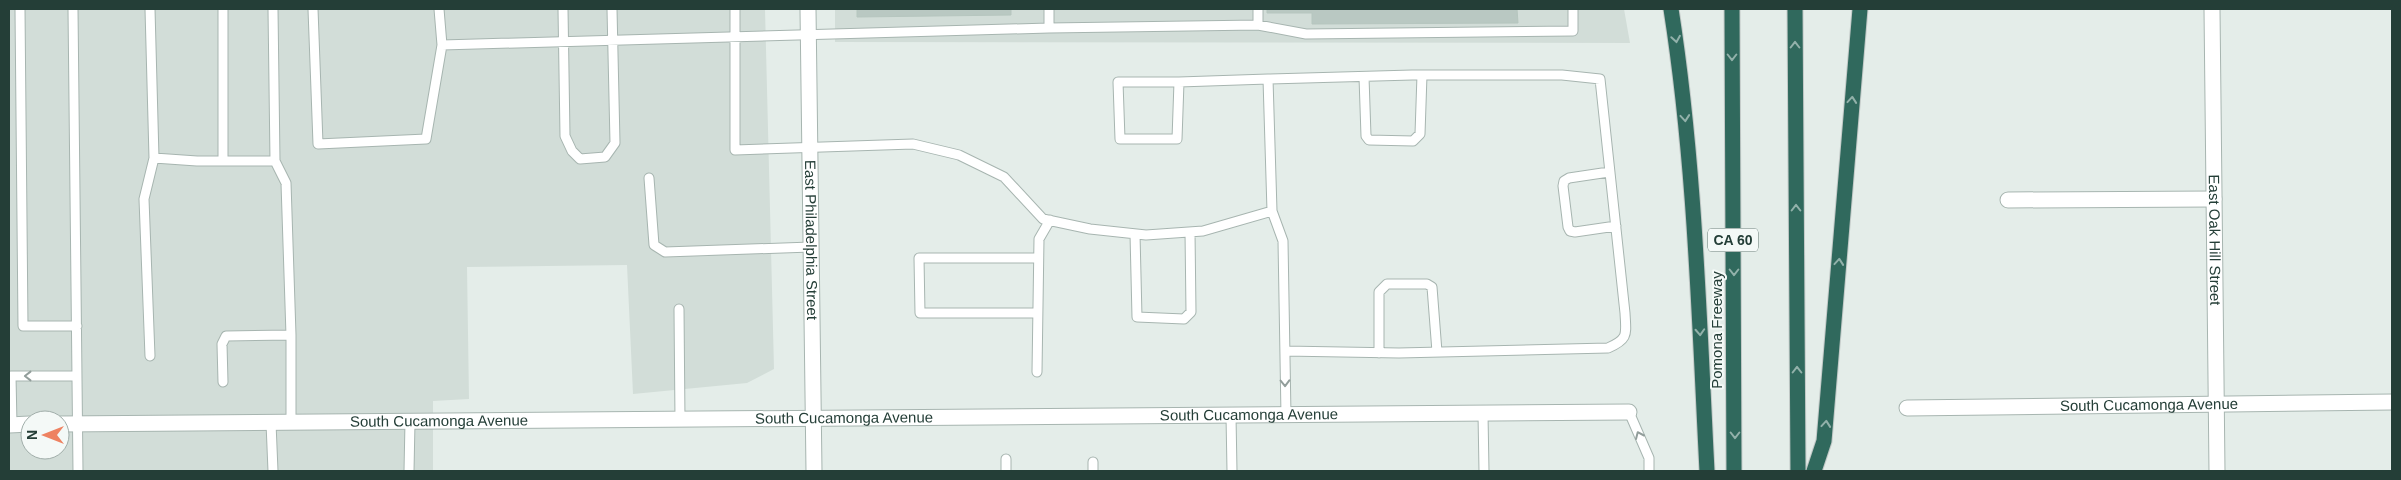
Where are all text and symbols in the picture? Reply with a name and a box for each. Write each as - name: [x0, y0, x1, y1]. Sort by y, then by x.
- one-way arrow: [1670, 35, 1680, 43]
- one-way arrow: [1790, 41, 1800, 48]
- one-way arrow: [1727, 54, 1737, 62]
- one-way arrow: [1847, 96, 1858, 104]
- one-way arrow: [1679, 114, 1690, 122]
- street label: East Philadelphia Street: [802, 160, 821, 321]
- street label: East Oak Hill Street: [2206, 174, 2224, 306]
- one-way arrow: [1791, 203, 1801, 211]
- road number: CA 60: [1708, 228, 1758, 252]
- one-way arrow: [1833, 258, 1844, 266]
- one-way arrow: [1729, 269, 1739, 277]
- street label: Pomona Freeway: [1708, 271, 1725, 389]
- one-way arrow: [1694, 328, 1705, 336]
- one-way arrow: [1792, 366, 1802, 374]
- one-way arrow: [24, 371, 32, 381]
- one-way arrow: [1280, 379, 1291, 387]
- street label: South Cucamonga Avenue: [2060, 395, 2238, 414]
- street label: South Cucamonga Avenue: [1160, 405, 1338, 424]
- street label: South Cucamonga Avenue: [755, 408, 933, 427]
- north arrow: [20, 410, 70, 460]
- street label: South Cucamonga Avenue: [350, 411, 528, 430]
- one-way arrow: [1820, 420, 1831, 428]
- text: N: [24, 430, 40, 440]
- one-way arrow: [1634, 431, 1645, 440]
- one-way arrow: [1730, 432, 1740, 439]

